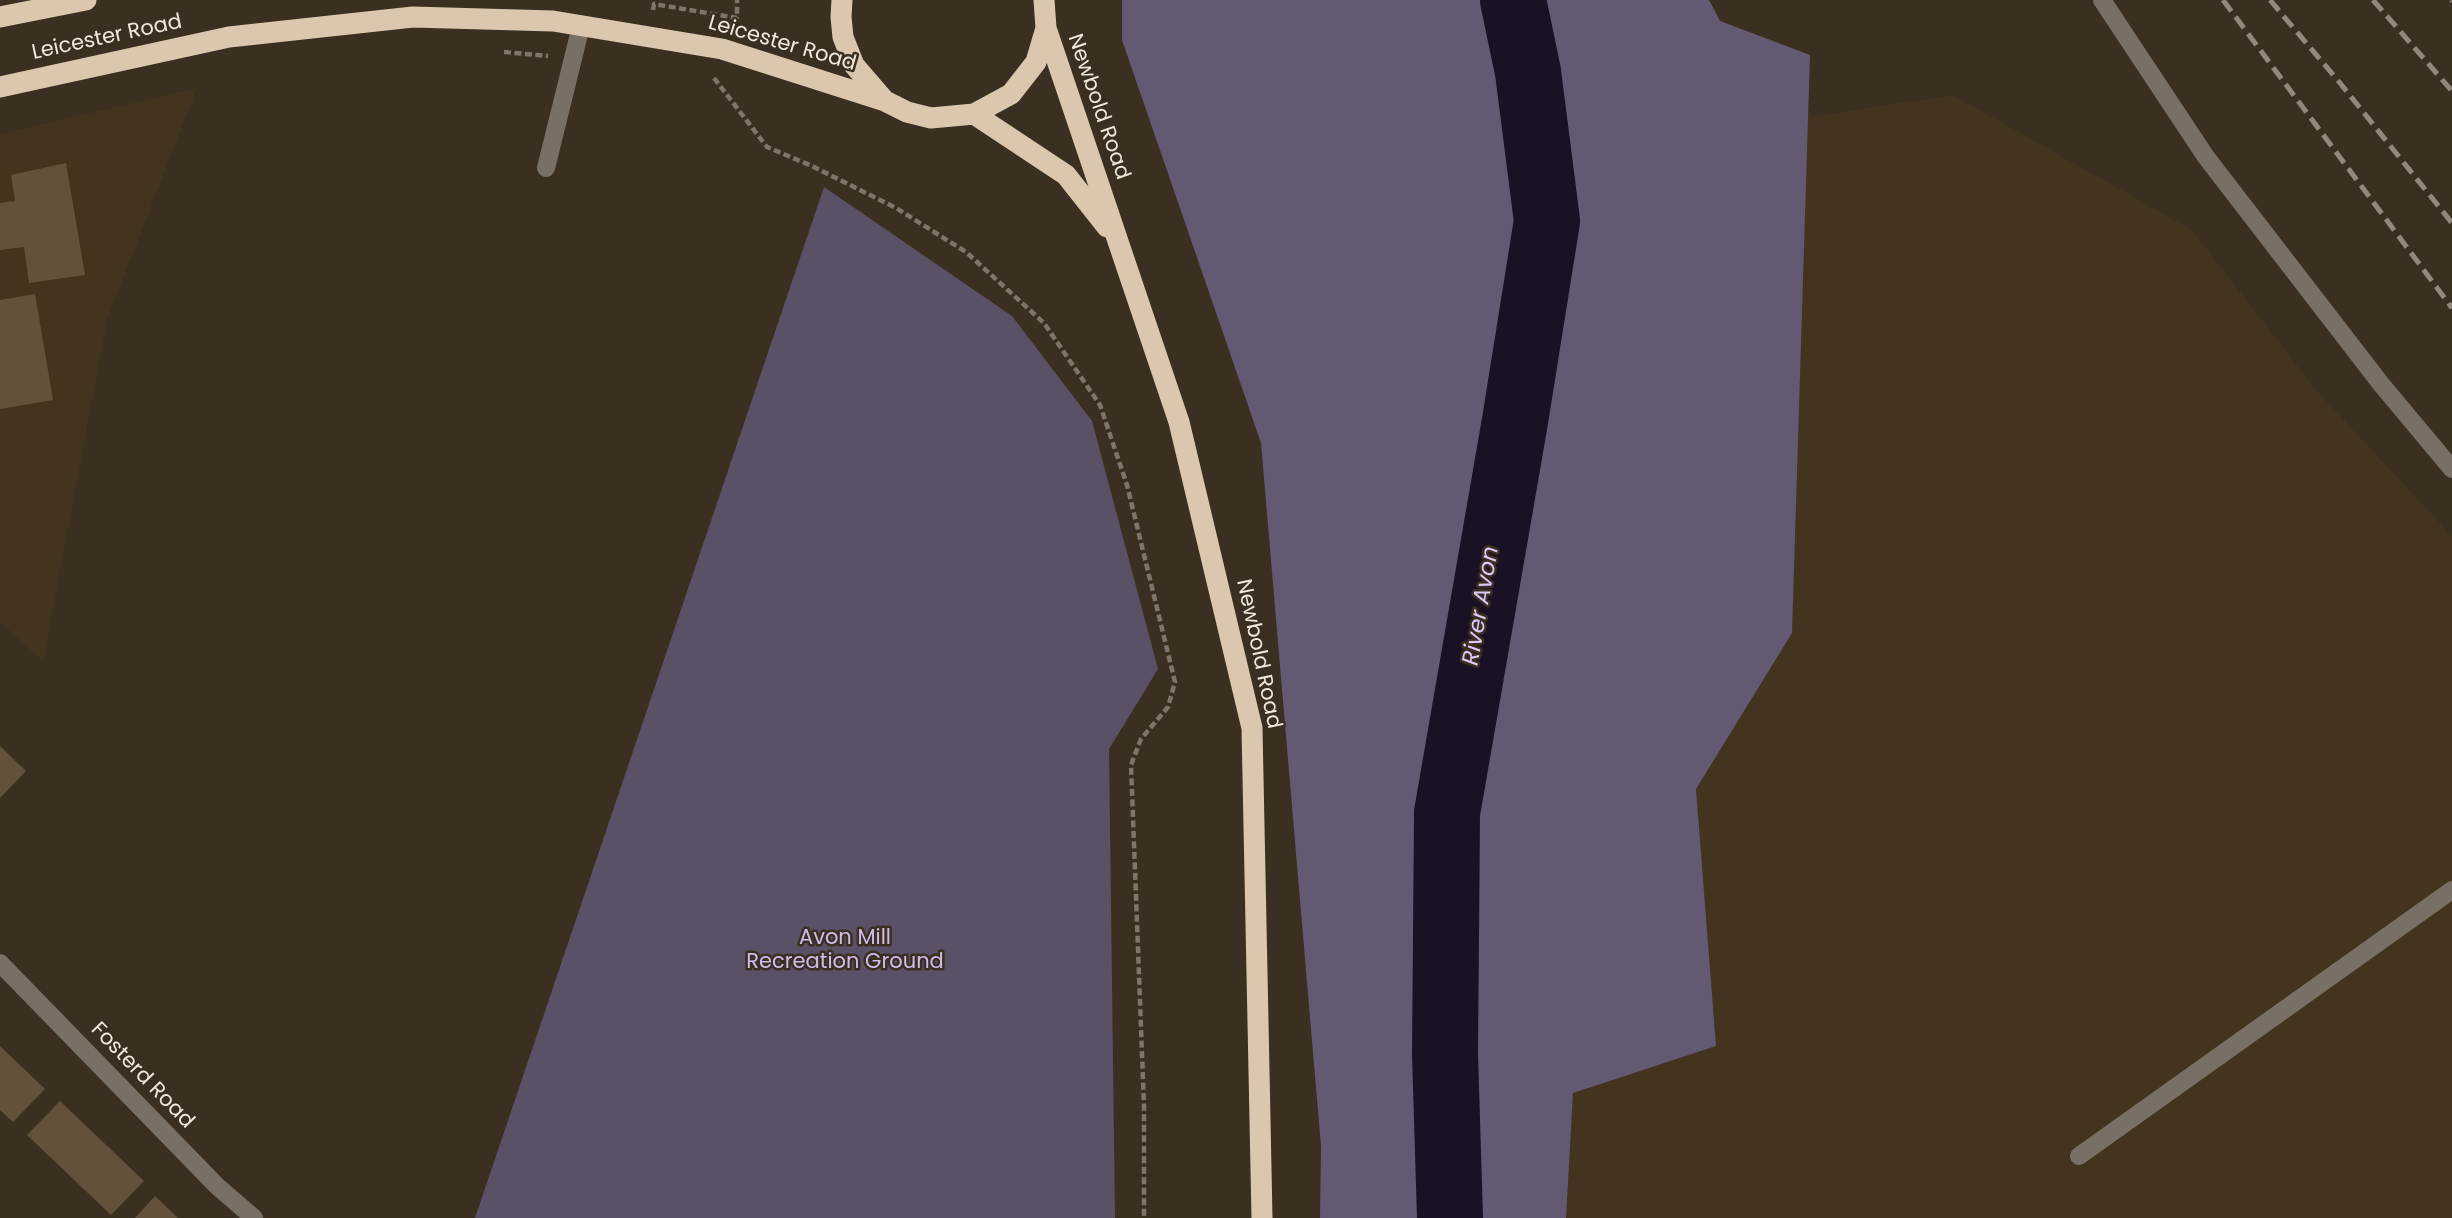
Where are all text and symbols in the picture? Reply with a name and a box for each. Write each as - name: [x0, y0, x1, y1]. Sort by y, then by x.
- street label: Leicester Road: [30, 10, 184, 66]
- street label: Leicester Road: [705, 11, 859, 77]
- street label: Newbold Road: [1061, 31, 1135, 183]
- water label: River Avon: [1458, 544, 1506, 668]
- street label: Newbold Road: [1230, 577, 1286, 731]
- park label: Avon Mill Recreation Ground: [746, 926, 944, 976]
- street label: Fosterd Road: [85, 1018, 199, 1134]

